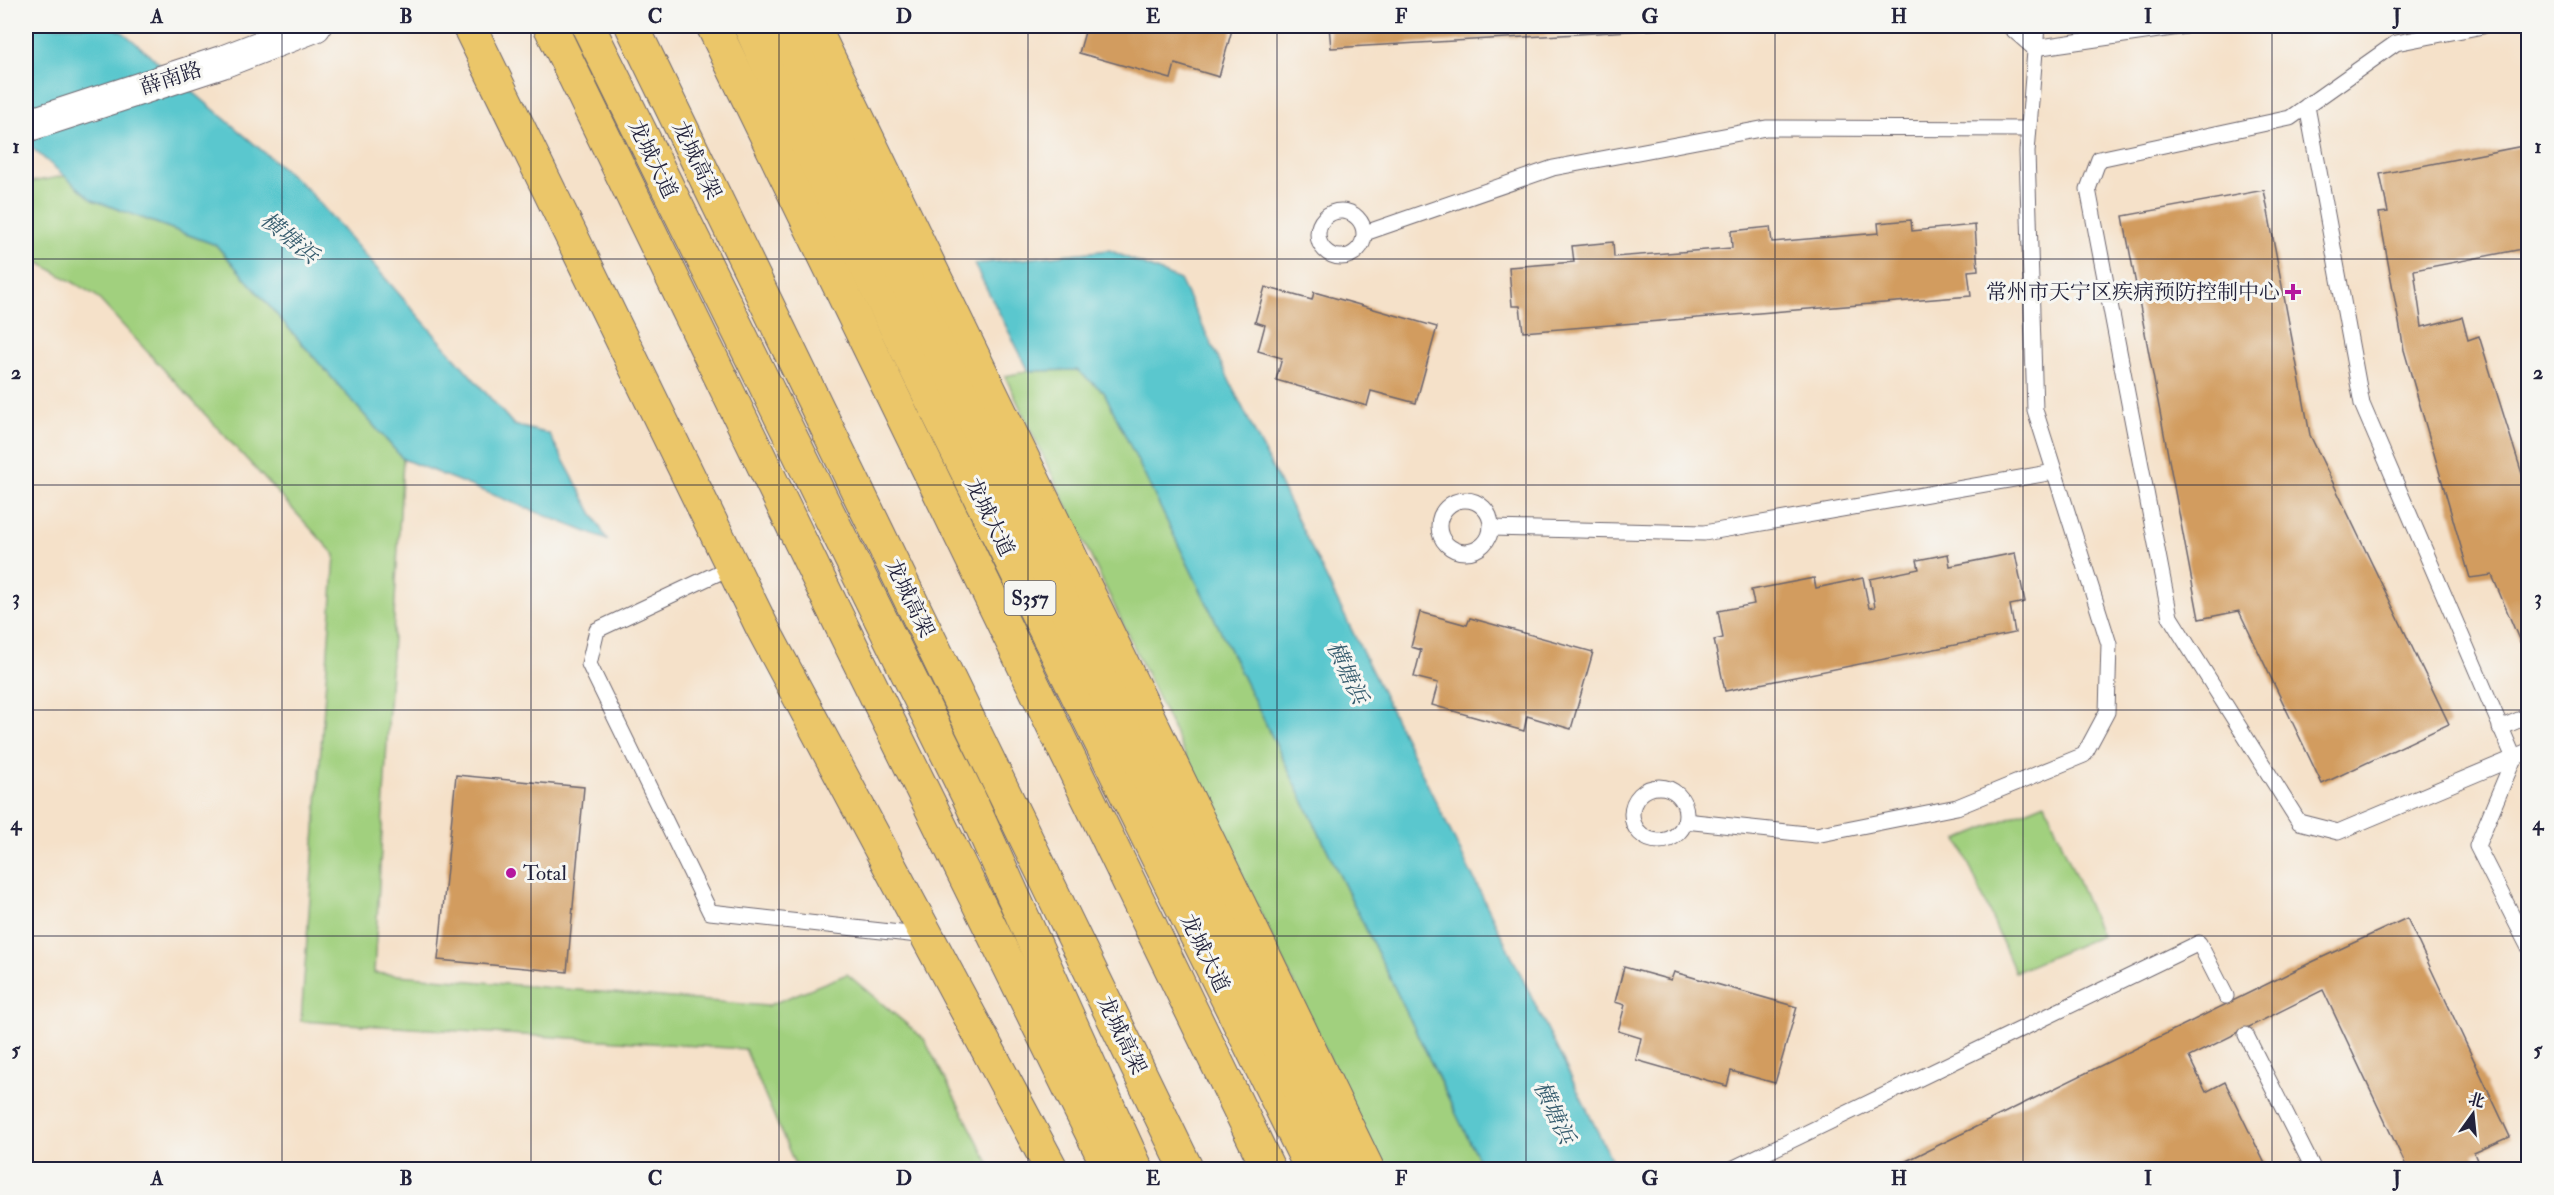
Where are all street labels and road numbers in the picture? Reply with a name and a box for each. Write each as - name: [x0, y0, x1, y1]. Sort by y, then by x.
- street label: 薛南路: [137, 56, 205, 101]
- street label: 龙城大道: [622, 116, 683, 203]
- street label: 龙城高架: [666, 117, 727, 204]
- street label: 龙城大道: [959, 474, 1020, 561]
- street label: 龙城高架: [879, 555, 940, 642]
- road number: S357: [1004, 581, 1056, 615]
- street label: 龙城大道: [1174, 910, 1235, 997]
- street label: 龙城高架: [1091, 992, 1152, 1079]

